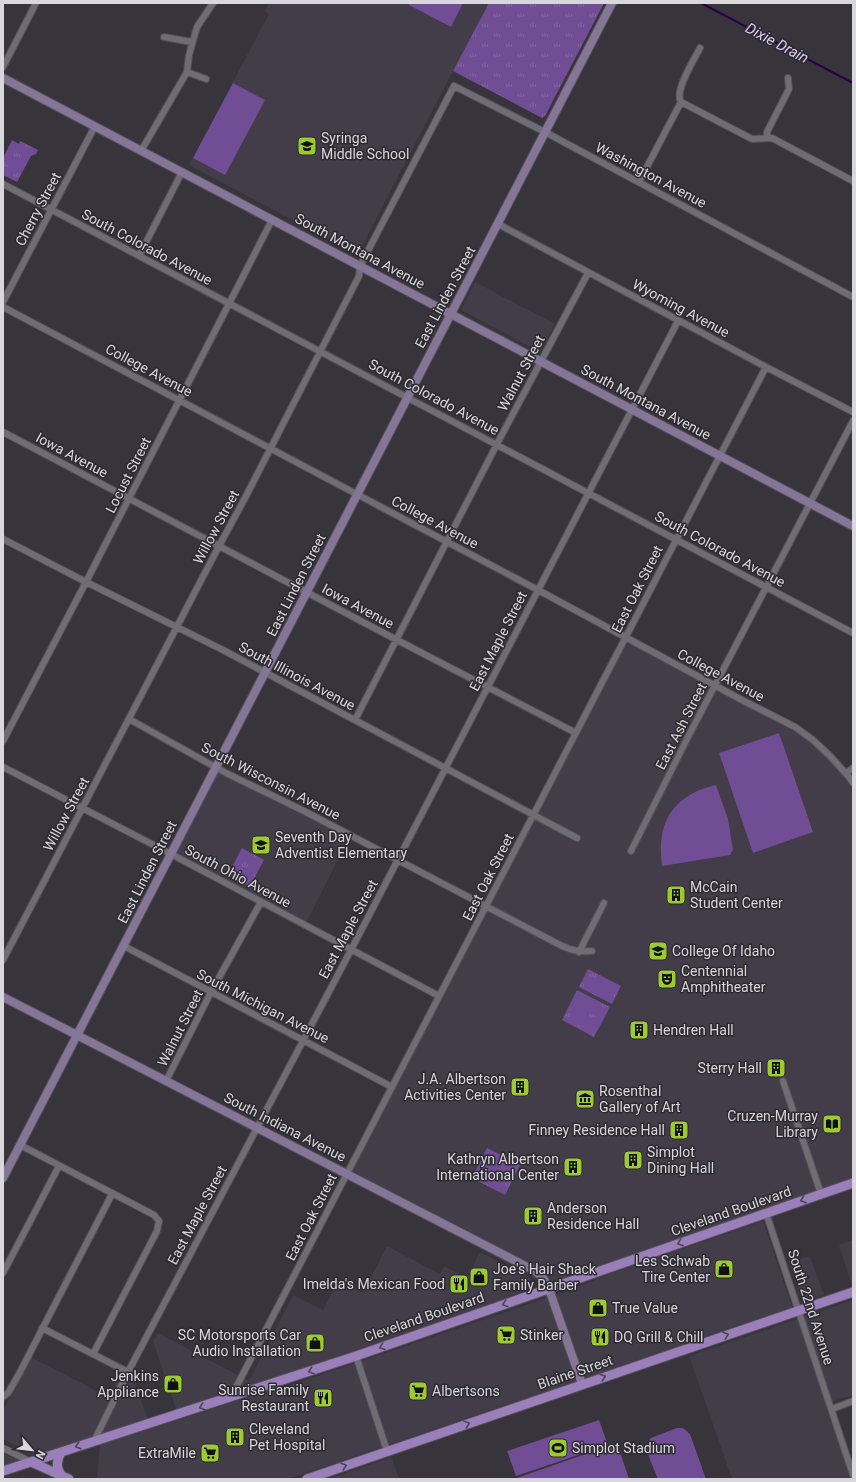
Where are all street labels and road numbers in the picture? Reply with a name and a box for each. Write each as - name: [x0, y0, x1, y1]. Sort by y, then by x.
- street label: Washington Avenue: [593, 139, 709, 211]
- street label: Cherry Street: [12, 169, 64, 248]
- street label: South Colorado Avenue: [79, 206, 215, 288]
- street label: South Montana Avenue: [292, 210, 428, 292]
- street label: East Linden Street: [411, 243, 479, 351]
- street label: Wyoming Avenue: [630, 276, 732, 340]
- street label: Walnut Street: [494, 332, 548, 414]
- street label: College Avenue: [103, 340, 195, 400]
- street label: South Colorado Avenue: [366, 356, 502, 438]
- street label: South Montana Avenue: [578, 361, 714, 443]
- street label: Iowa Avenue: [33, 429, 111, 481]
- street label: Locust Street: [102, 434, 154, 516]
- street label: Willow Street: [190, 487, 242, 567]
- street label: College Avenue: [389, 492, 481, 552]
- street label: South Colorado Avenue: [652, 508, 788, 590]
- street label: East Linden Street: [263, 531, 329, 639]
- street label: East Oak Street: [608, 542, 666, 635]
- street label: Iowa Avenue: [319, 580, 397, 632]
- street label: East Maple Street: [466, 588, 530, 694]
- street label: South Illinois Avenue: [236, 639, 358, 713]
- street label: College Avenue: [675, 645, 767, 705]
- street label: East Ash Street: [652, 680, 710, 772]
- street label: South Wisconsin Avenue: [199, 739, 343, 823]
- street label: Willow Street: [40, 774, 92, 854]
- street label: East Linden Street: [114, 818, 180, 926]
- street label: East Oak Street: [459, 830, 517, 923]
- street label: South Ohio Avenue: [182, 841, 294, 911]
- street label: East Maple Street: [315, 876, 381, 981]
- street label: South Michigan Avenue: [194, 966, 332, 1046]
- street label: Walnut Street: [154, 987, 206, 1069]
- street label: South Indiana Avenue: [221, 1089, 349, 1165]
- street label: East Maple Street: [164, 1162, 230, 1267]
- street label: East Oak Street: [282, 1170, 340, 1263]
- street label: Cleveland Boulevard: [669, 1183, 793, 1239]
- street label: South 22nd Avenue: [785, 1247, 837, 1367]
- street label: Cleveland Boulevard: [362, 1289, 486, 1345]
- street label: Blaine Street: [535, 1351, 615, 1392]

